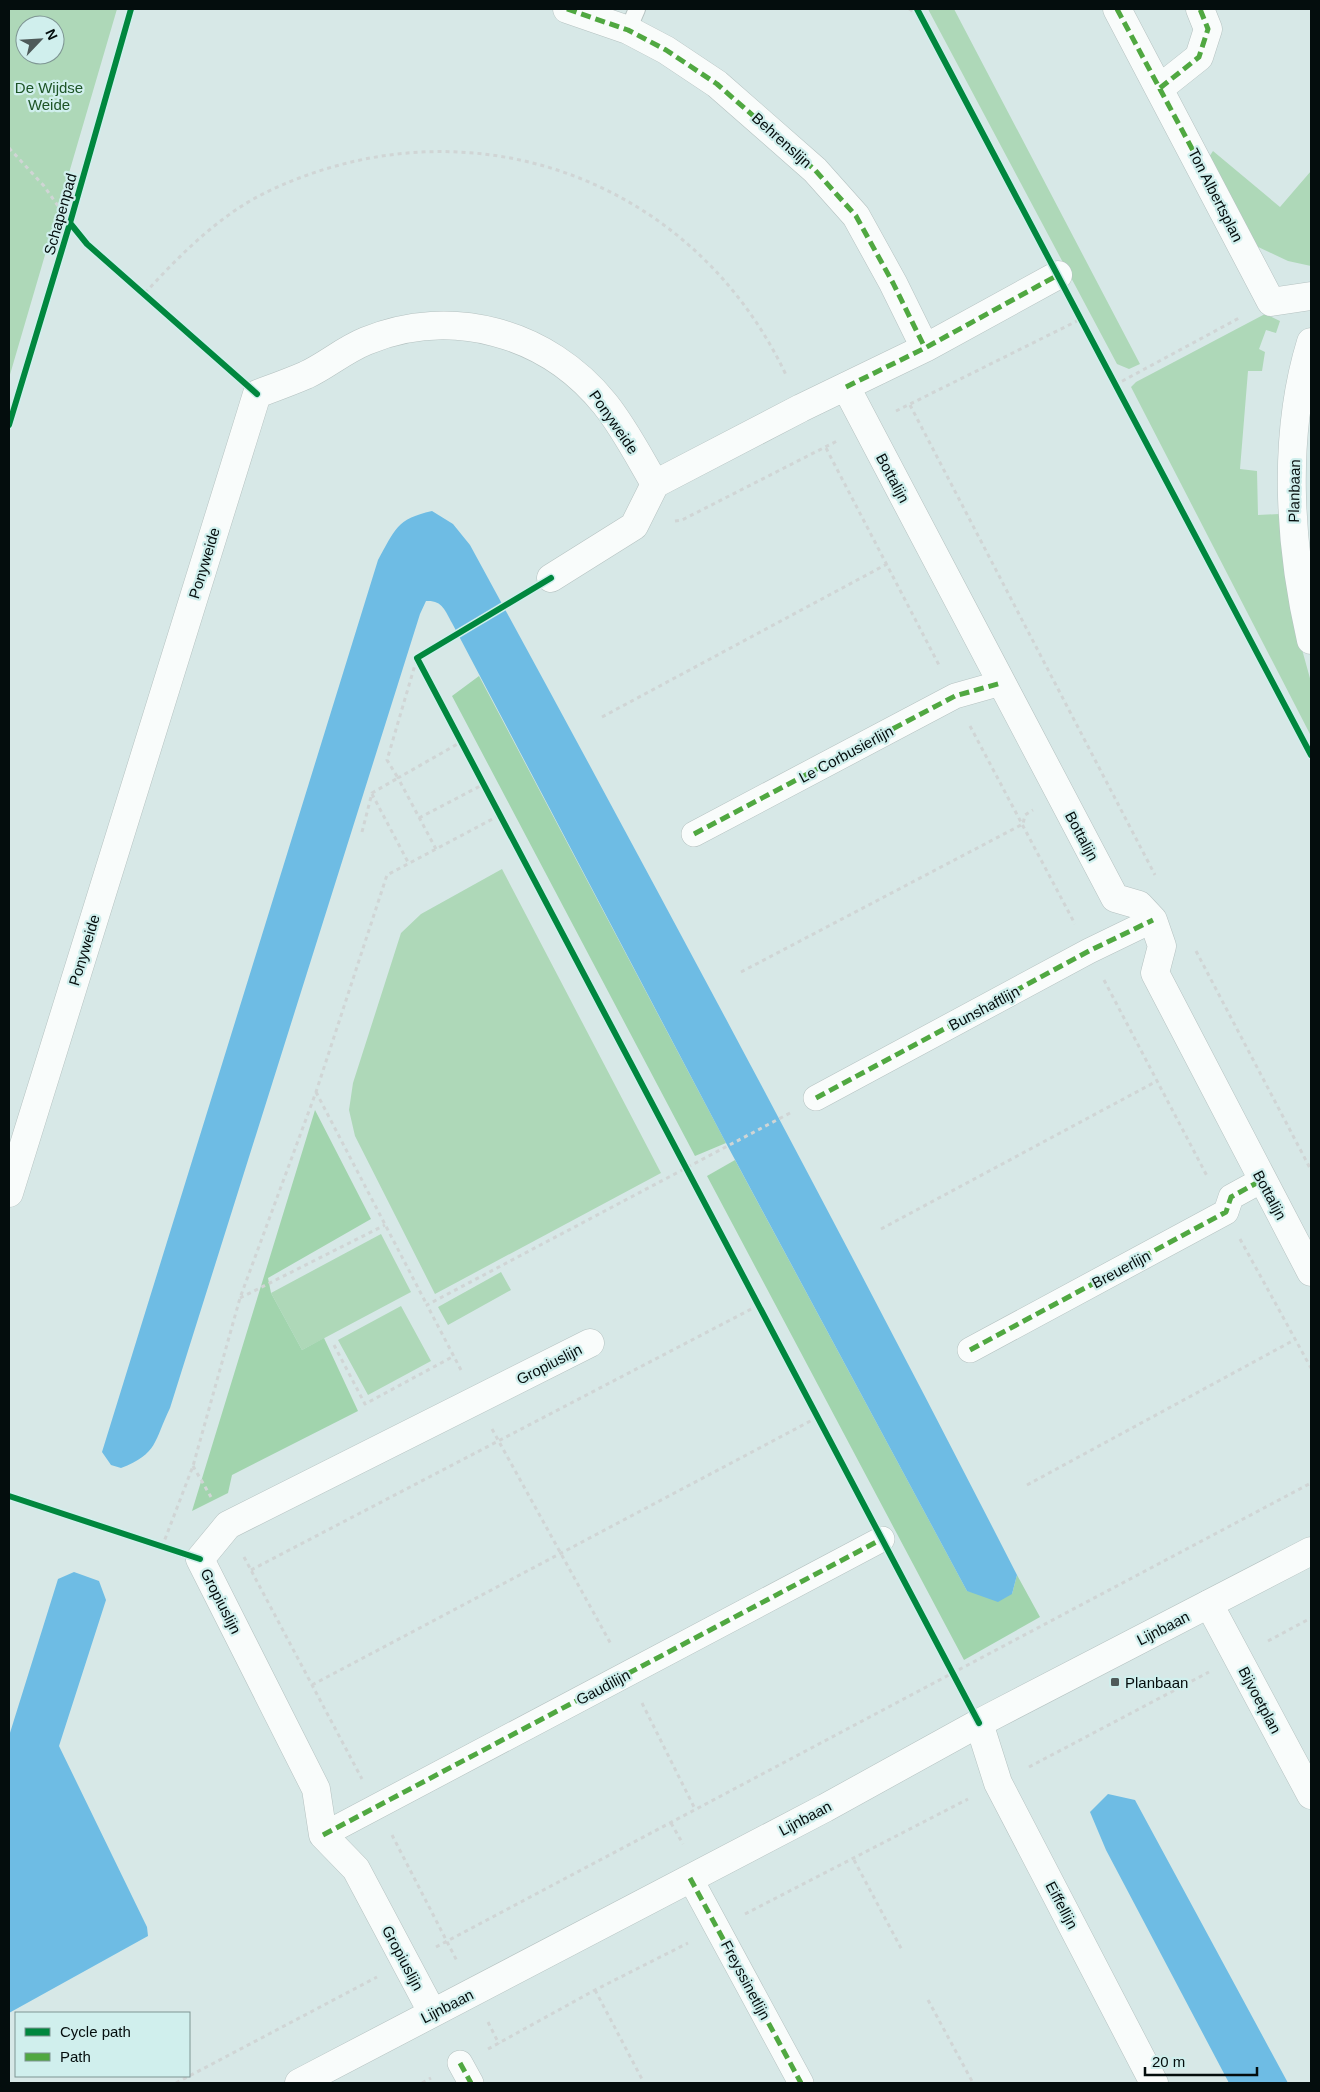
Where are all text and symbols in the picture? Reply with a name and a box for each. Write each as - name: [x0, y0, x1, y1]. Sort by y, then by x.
- north arrow: [15, 15, 65, 65]
- text: N: [42, 27, 61, 42]
- park label: De Wijdse Weide: [15, 79, 83, 113]
- street label: Behrenslijn: [749, 109, 815, 171]
- street label: Ton Albertsplan: [1185, 145, 1247, 245]
- street label: Schapenpad: [40, 171, 80, 257]
- street label: Ponyweide: [586, 387, 642, 457]
- street label: Bottalijn: [873, 450, 913, 506]
- street label: Planbaan: [1285, 459, 1303, 523]
- street label: Ponyweide: [185, 525, 223, 601]
- street label: Le Corbusierlijn: [796, 722, 896, 786]
- street label: Bottalijn: [1062, 808, 1102, 864]
- street label: Ponyweide: [65, 912, 103, 988]
- street label: Bunshaftlijn: [946, 982, 1022, 1034]
- street label: Bottalijn: [1250, 1167, 1290, 1223]
- street label: Breuerlijn: [1089, 1247, 1153, 1291]
- street label: Gropiuslijn: [514, 1340, 584, 1388]
- street label: Gropiuslijn: [197, 1566, 245, 1636]
- street label: Lijnbaan: [1134, 1608, 1192, 1648]
- street label: Bijvoetplan: [1235, 1664, 1285, 1736]
- street label: Gaudilijn: [573, 1666, 633, 1708]
- place label: Planbaan: [1125, 1674, 1188, 1691]
- marker: Planbaan: [1109, 1676, 1121, 1688]
- street label: Lijnbaan: [776, 1797, 834, 1839]
- street label: Eiffellijn: [1042, 1878, 1082, 1932]
- street label: Gropiuslijn: [379, 1923, 427, 1993]
- street label: Freyssinetlijn: [718, 1937, 774, 2023]
- street label: Lijnbaan: [418, 1986, 476, 2026]
- legend: [15, 2012, 190, 2077]
- text: Cycle path: [60, 2023, 131, 2040]
- scale bar: [1145, 2044, 1258, 2076]
- text: Path: [60, 2048, 91, 2065]
- text: 20 m: [1152, 2053, 1185, 2070]

